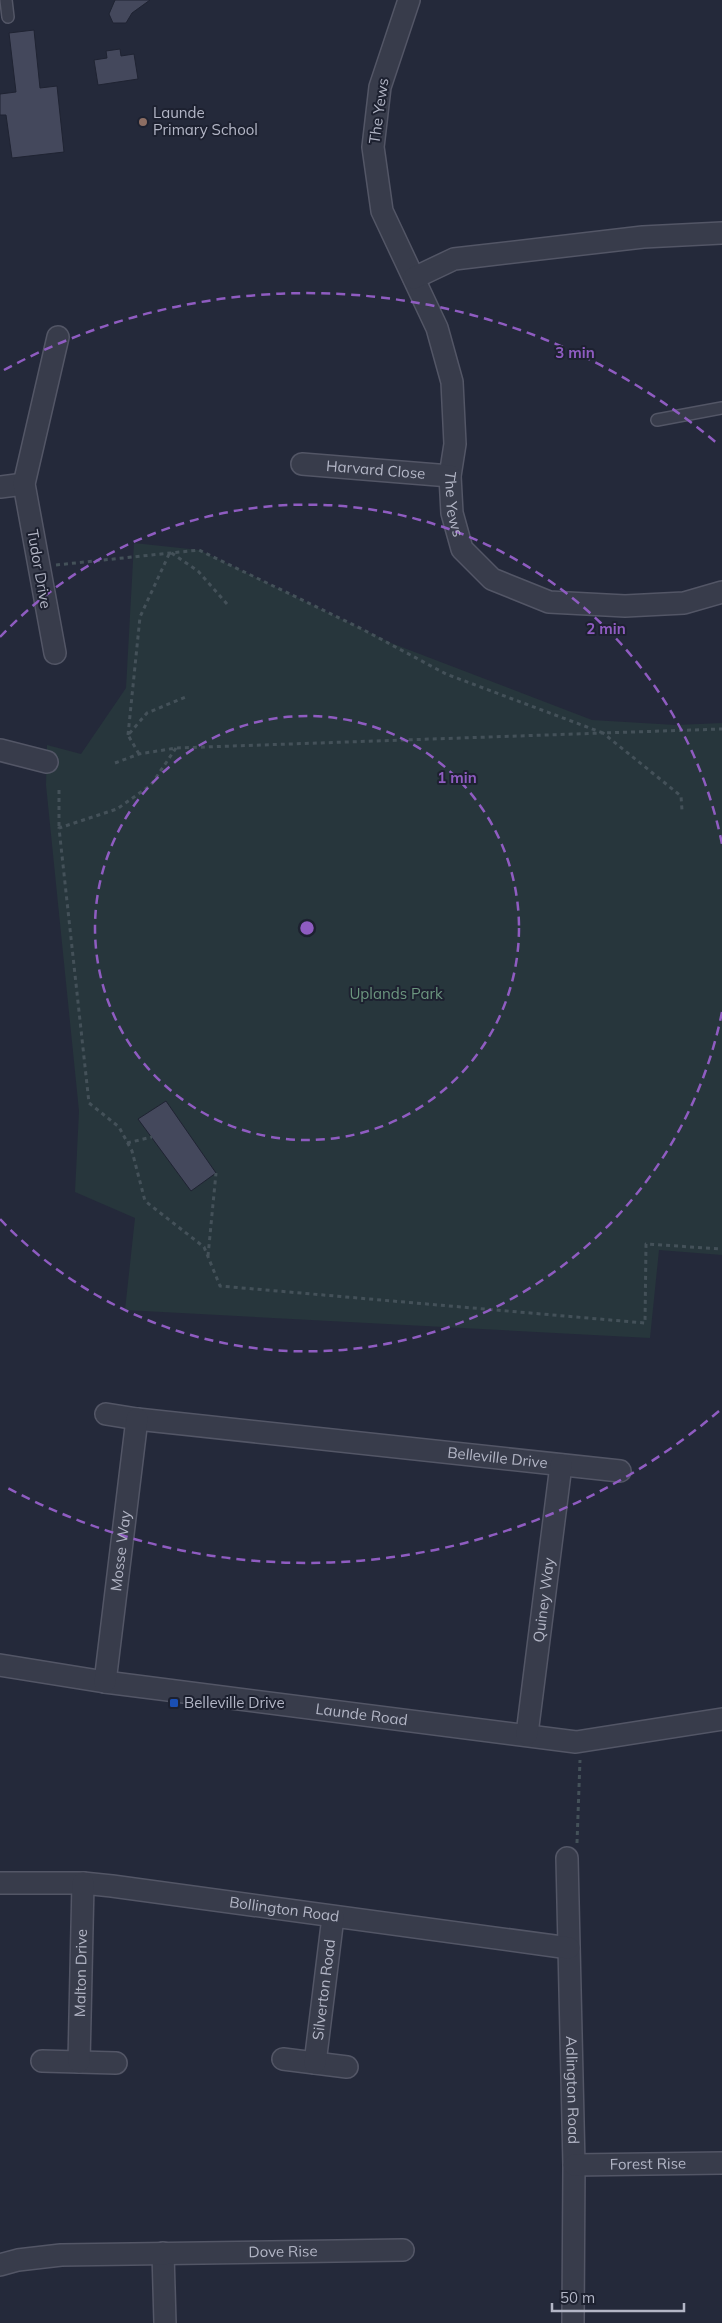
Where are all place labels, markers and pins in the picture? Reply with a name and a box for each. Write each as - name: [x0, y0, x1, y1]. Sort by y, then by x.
- place label: Launde Primary School: [153, 103, 258, 139]
- marker: Launde Primary School: [137, 116, 149, 128]
- centre of rings: [298, 919, 316, 937]
- place label: Belleville Drive: [184, 1693, 285, 1712]
- marker: Belleville Drive: [168, 1697, 180, 1709]

